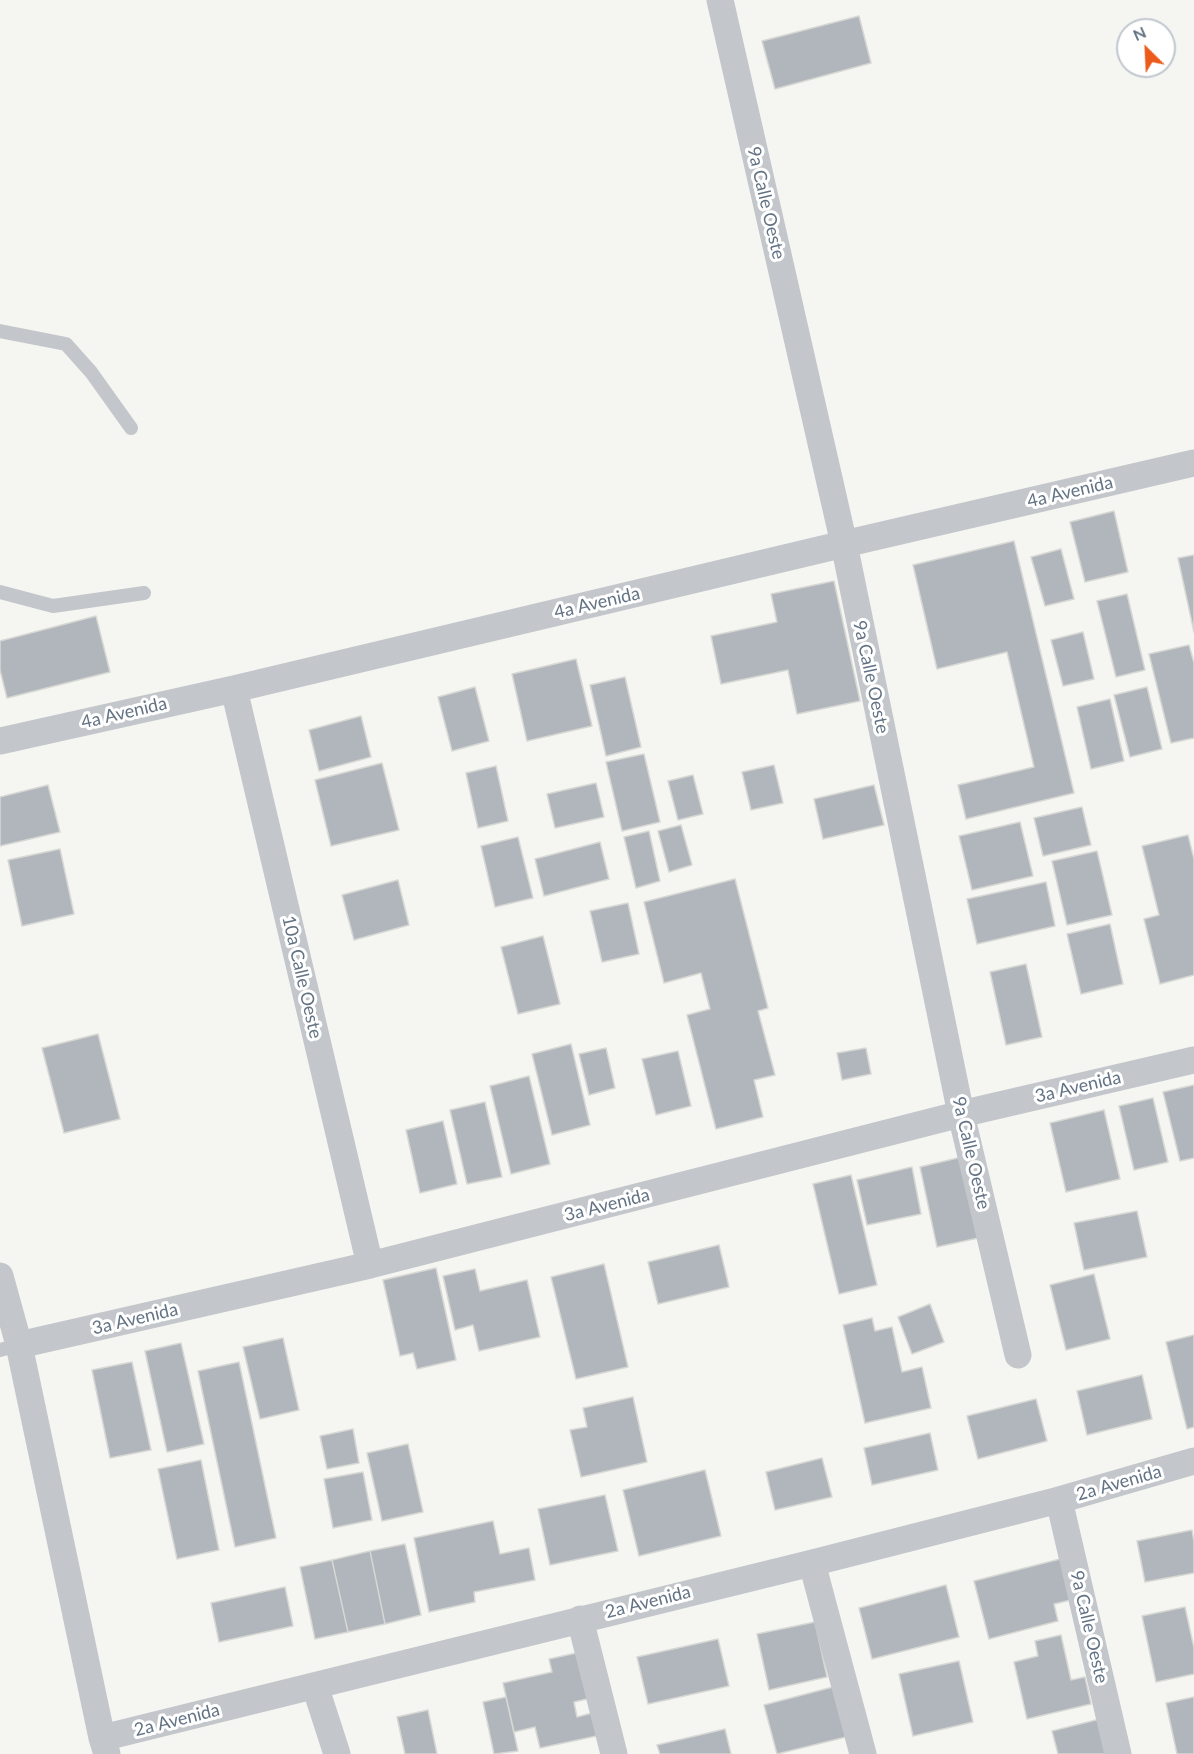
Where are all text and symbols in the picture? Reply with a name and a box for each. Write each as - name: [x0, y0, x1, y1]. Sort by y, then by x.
- north arrow: [1116, 18, 1176, 78]
- text: N: [1130, 22, 1149, 44]
- street label: 9a Calle Oeste: [743, 145, 789, 261]
- street label: 4a Avenida: [1025, 472, 1115, 512]
- street label: 4a Avenida: [552, 583, 642, 623]
- street label: 9a Calle Oeste: [848, 618, 894, 736]
- street label: 4a Avenida: [79, 693, 169, 733]
- street label: 10a Calle Oeste: [277, 913, 327, 1041]
- street label: 3a Avenida: [1033, 1067, 1123, 1107]
- street label: 9a Calle Oeste: [948, 1095, 994, 1211]
- street label: 3a Avenida: [562, 1184, 652, 1226]
- street label: 3a Avenida: [90, 1299, 180, 1339]
- street label: 2a Avenida: [1074, 1461, 1164, 1505]
- street label: 9a Calle Oeste: [1066, 1569, 1112, 1685]
- street label: 2a Avenida: [603, 1581, 693, 1623]
- street label: 2a Avenida: [132, 1699, 222, 1741]

